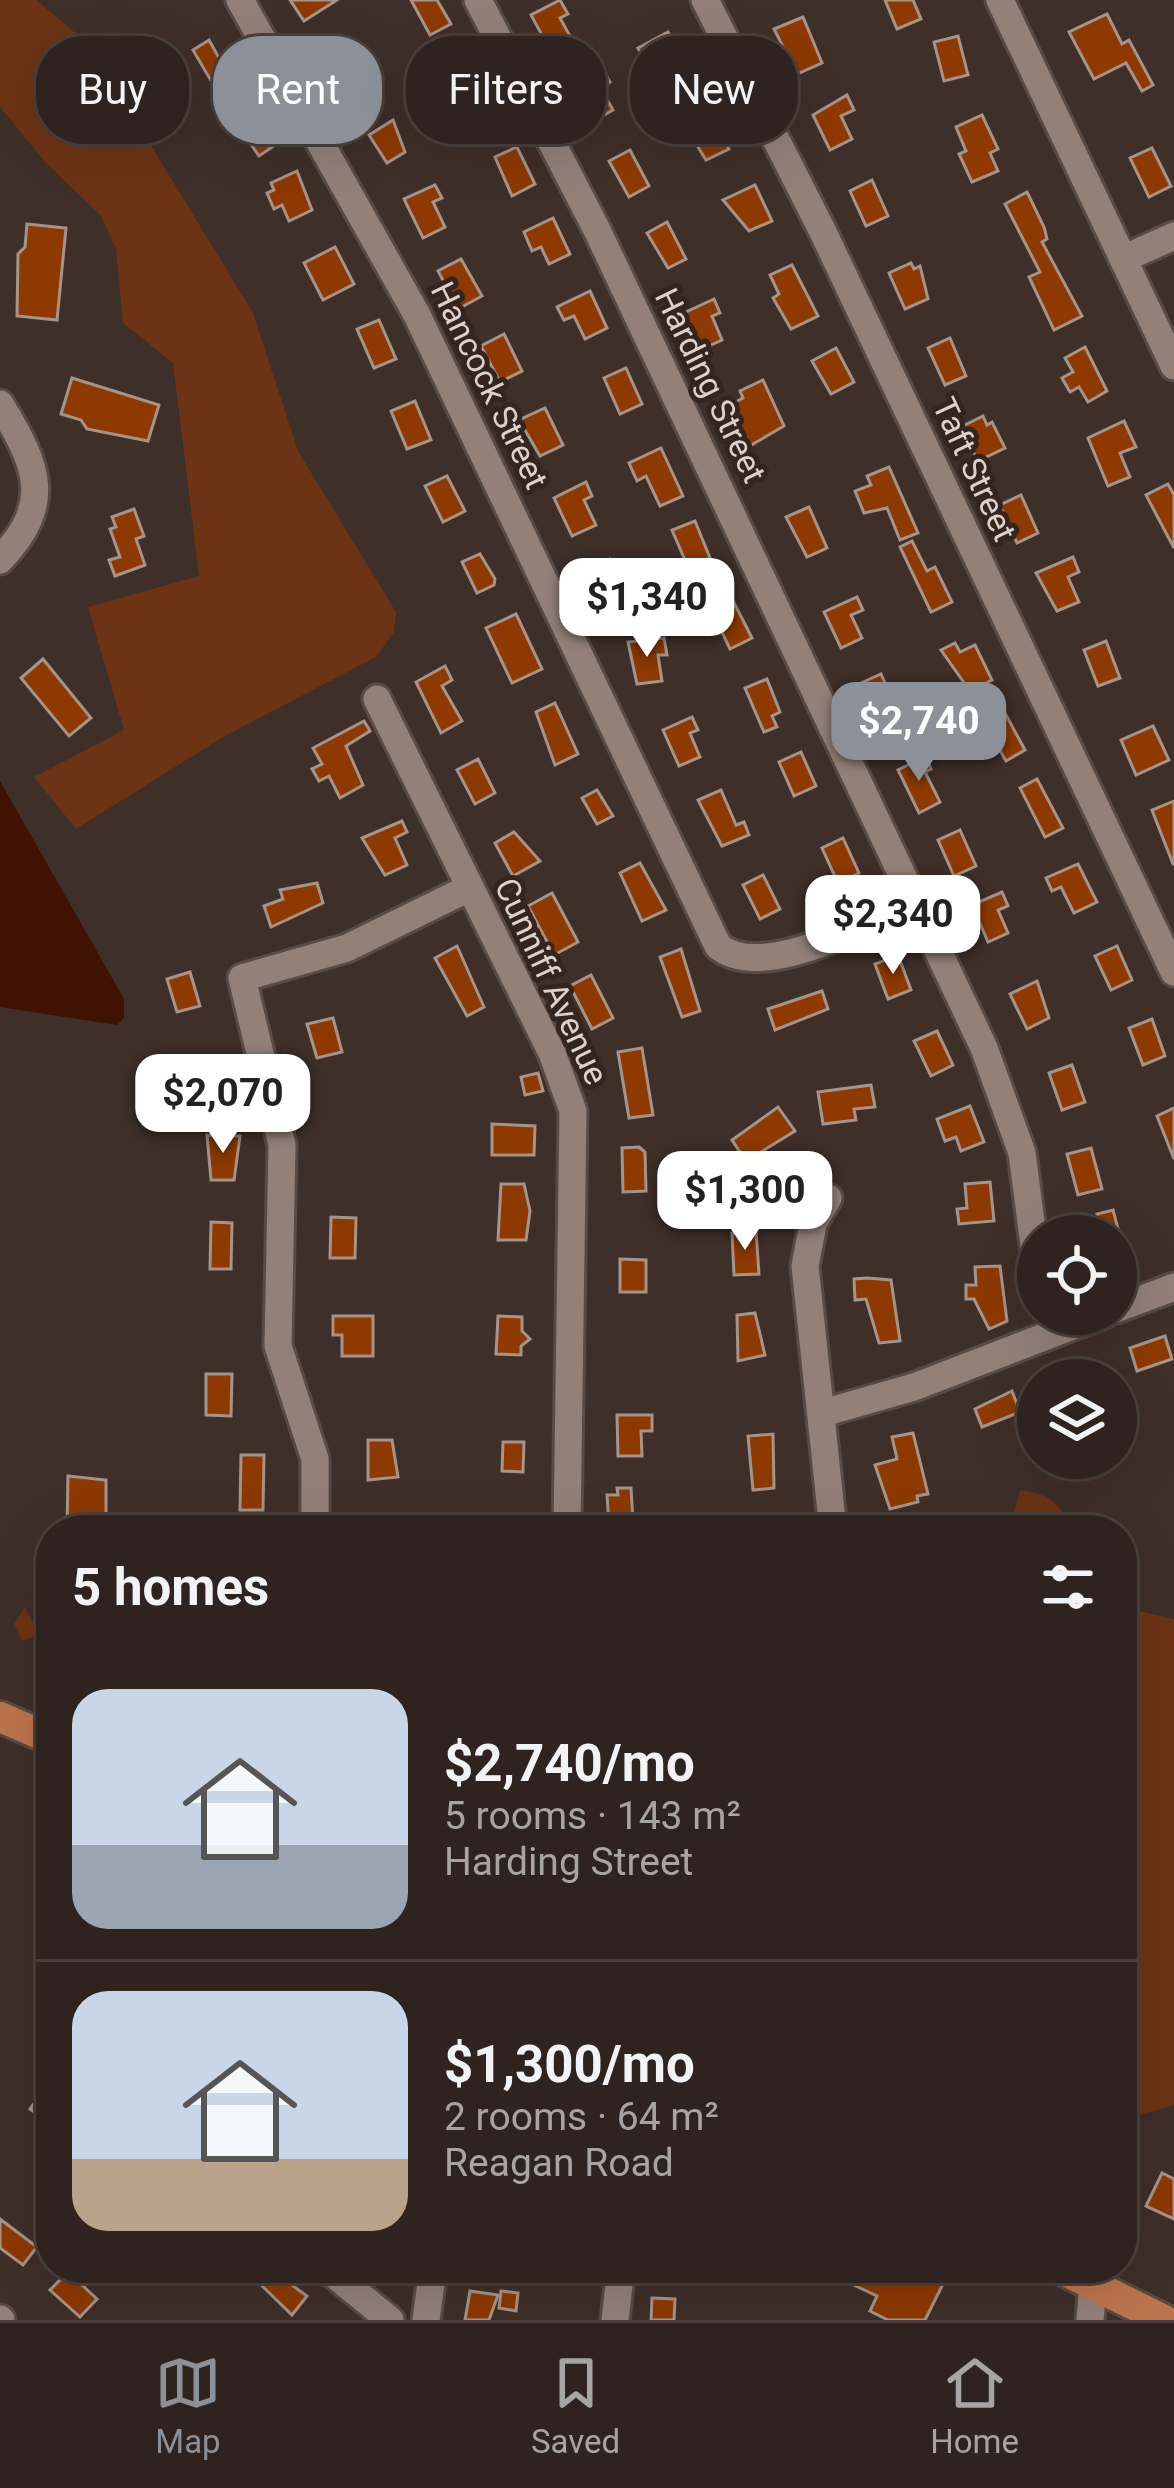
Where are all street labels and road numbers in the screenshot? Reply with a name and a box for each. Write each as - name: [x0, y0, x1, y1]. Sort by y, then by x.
- street label: Hancock Street: [423, 276, 556, 495]
- street label: Harding Street: [647, 282, 774, 489]
- street label: Taft Street: [924, 391, 1025, 547]
- street label: Cunniff Avenue: [487, 872, 616, 1091]

